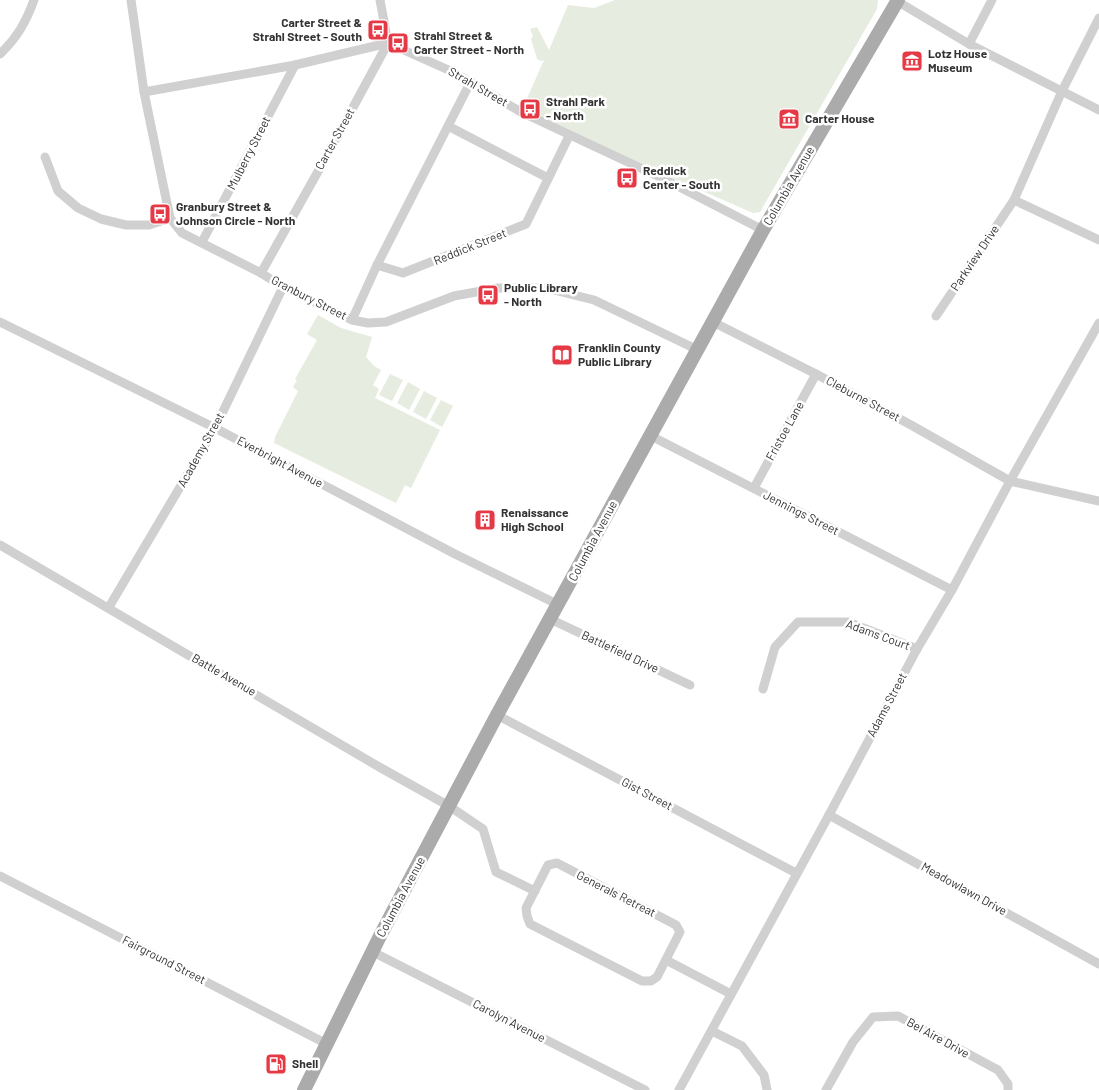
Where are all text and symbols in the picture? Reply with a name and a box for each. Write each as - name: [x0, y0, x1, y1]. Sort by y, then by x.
- place label: Carter Street & Strahl Street - South: [253, 15, 362, 43]
- bus stop icon: Carter Street & Strahl Street - South: [366, 18, 390, 42]
- place label: Strahl Street & Carter Street - North: [414, 28, 524, 56]
- bus stop icon: Strahl Street & Carter Street - North: [386, 31, 410, 55]
- place label: Lotz House Museum: [928, 46, 988, 74]
- museum icon: Lotz House Museum: [900, 49, 924, 73]
- street label: Strahl Street: [446, 64, 511, 109]
- place label: Strahl Park - North: [546, 94, 605, 122]
- bus stop icon: Strahl Park - North: [518, 97, 542, 121]
- street label: Carter Street: [312, 105, 357, 172]
- museum icon: Carter House: [777, 107, 801, 131]
- place label: Carter House: [805, 111, 875, 125]
- street label: Mulberry Street: [224, 114, 273, 192]
- street label: Columbia Avenue: [760, 143, 816, 228]
- place label: Reddick Center - South: [643, 163, 720, 191]
- bus stop icon: Reddick Center - South: [615, 166, 639, 190]
- place label: Granbury Street & Johnson Circle - North: [176, 199, 295, 227]
- bus stop icon: Granbury Street & Johnson Circle - North: [148, 202, 172, 226]
- street label: Parkview Drive: [947, 222, 1001, 293]
- street label: Reddick Street: [431, 225, 508, 267]
- street label: Granbury Street: [269, 272, 349, 322]
- place label: Public Library - North: [504, 280, 578, 308]
- bus stop icon: Public Library - North: [476, 283, 500, 307]
- place label: Franklin County Public Library: [578, 340, 661, 368]
- library icon: Franklin County Public Library: [550, 343, 574, 367]
- street label: Cleburne Street: [824, 373, 903, 423]
- street label: Fristoe Lane: [762, 399, 806, 462]
- street label: Academy Street: [174, 410, 226, 489]
- street label: Everbright Avenue: [235, 433, 326, 490]
- street label: Jennings Street: [761, 487, 842, 537]
- street label: Columbia Avenue: [565, 498, 619, 583]
- place label: Renaissance High School: [501, 505, 569, 533]
- building icon: Renaissance High School: [473, 508, 497, 532]
- street label: Adams Court: [844, 616, 912, 652]
- street label: Battlefield Drive: [580, 627, 661, 675]
- street label: Battle Avenue: [190, 650, 259, 698]
- street label: Adams Street: [863, 670, 909, 739]
- street label: Gist Street: [620, 774, 675, 812]
- street label: Columbia Avenue: [373, 854, 427, 939]
- street label: Meadowlawn Drive: [919, 859, 1010, 917]
- street label: Generals Retreat: [575, 867, 658, 919]
- street label: Fairground Street: [120, 932, 208, 986]
- street label: Carolyn Avenue: [471, 996, 548, 1044]
- street label: Bel Aire Drive: [905, 1014, 972, 1060]
- fuel station icon: Shell: [264, 1052, 288, 1076]
- place label: Shell: [292, 1056, 318, 1070]

